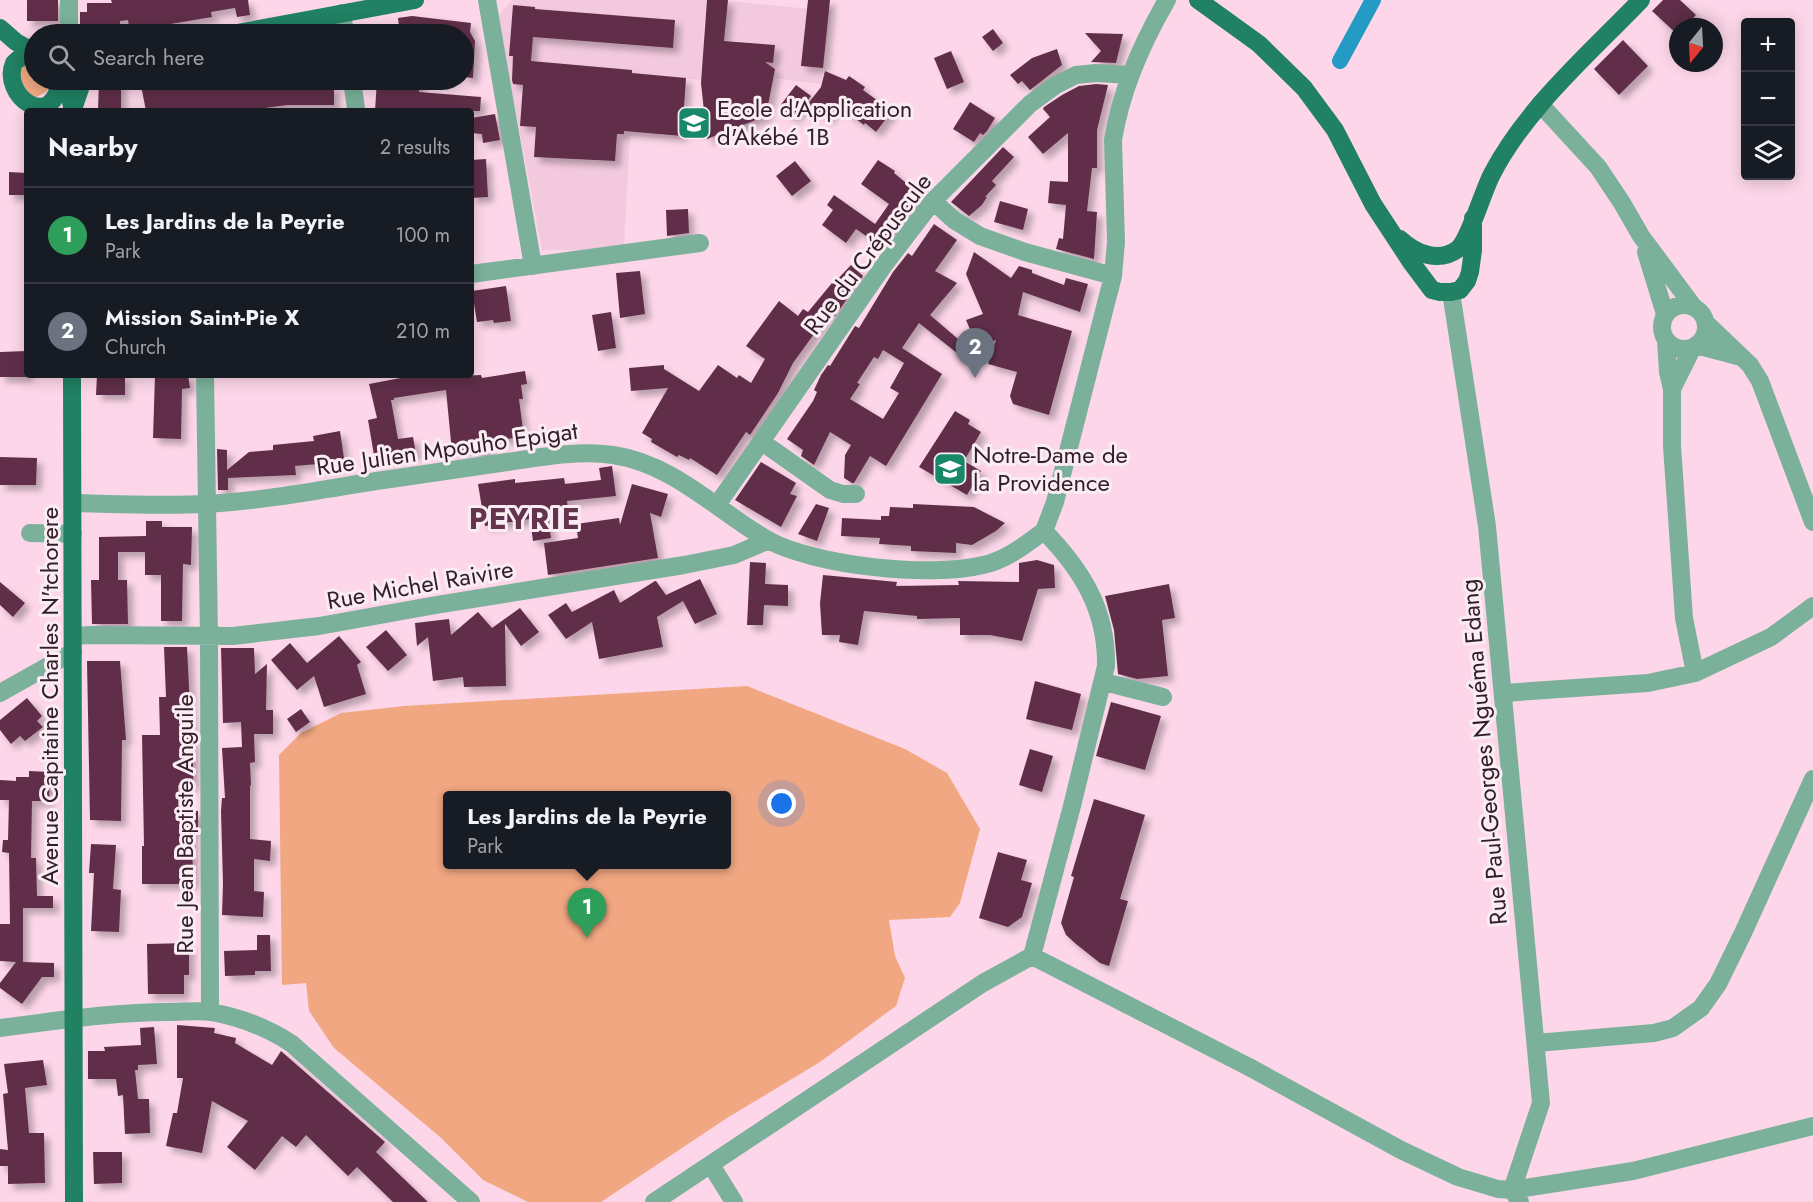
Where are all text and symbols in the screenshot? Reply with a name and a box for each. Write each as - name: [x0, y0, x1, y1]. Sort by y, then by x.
- north arrow: [1669, 18, 1723, 72]
- map controls: [1741, 18, 1795, 180]
- button: +: [1741, 18, 1795, 72]
- search box: [24, 24, 474, 90]
- icon: search: [45, 41, 78, 74]
- text: Search here: [93, 41, 204, 73]
- button: −: [1741, 72, 1795, 126]
- place label: Ecole d'Application d'Akébé 1B: [717, 91, 912, 154]
- school or university icon: Ecole d'Application d'Akébé 1B: [676, 105, 712, 141]
- button: layers: [1741, 126, 1795, 180]
- text: Nearby: [48, 128, 137, 166]
- text: 2 results: [380, 133, 450, 162]
- street label: Rue du Crépuscule: [795, 166, 940, 342]
- text: Les Jardins de la Peyrie: [105, 205, 345, 237]
- text: 1: [62, 221, 73, 250]
- text: 100 m: [395, 221, 450, 250]
- text: Park: [105, 237, 141, 266]
- text: Mission Saint-Pie X: [105, 301, 299, 333]
- text: 2: [61, 317, 74, 346]
- text: 210 m: [396, 317, 450, 346]
- pin: 2: [956, 328, 994, 378]
- text: Church: [105, 333, 166, 362]
- street label: Rue Julien Mpouho Epigat: [314, 413, 580, 484]
- place label: Notre-Dame de la Providence: [973, 437, 1128, 500]
- school or university icon: Notre-Dame de la Providence: [932, 451, 968, 487]
- district label: PEYRIE: [469, 497, 581, 540]
- street label: Avenue Capitaine Charles N'tchorere: [32, 507, 67, 885]
- street label: Rue Michel Raivire: [324, 551, 516, 618]
- street label: Rue Paul-Georges Nguéma Edang: [1451, 578, 1516, 926]
- street label: Rue Jean Baptiste Anguile: [167, 694, 202, 954]
- your location: [767, 789, 796, 818]
- popup: [443, 791, 731, 869]
- text: Les Jardins de la Peyrie: [467, 800, 707, 832]
- text: Park: [467, 832, 503, 861]
- pin: 1: [568, 888, 606, 938]

